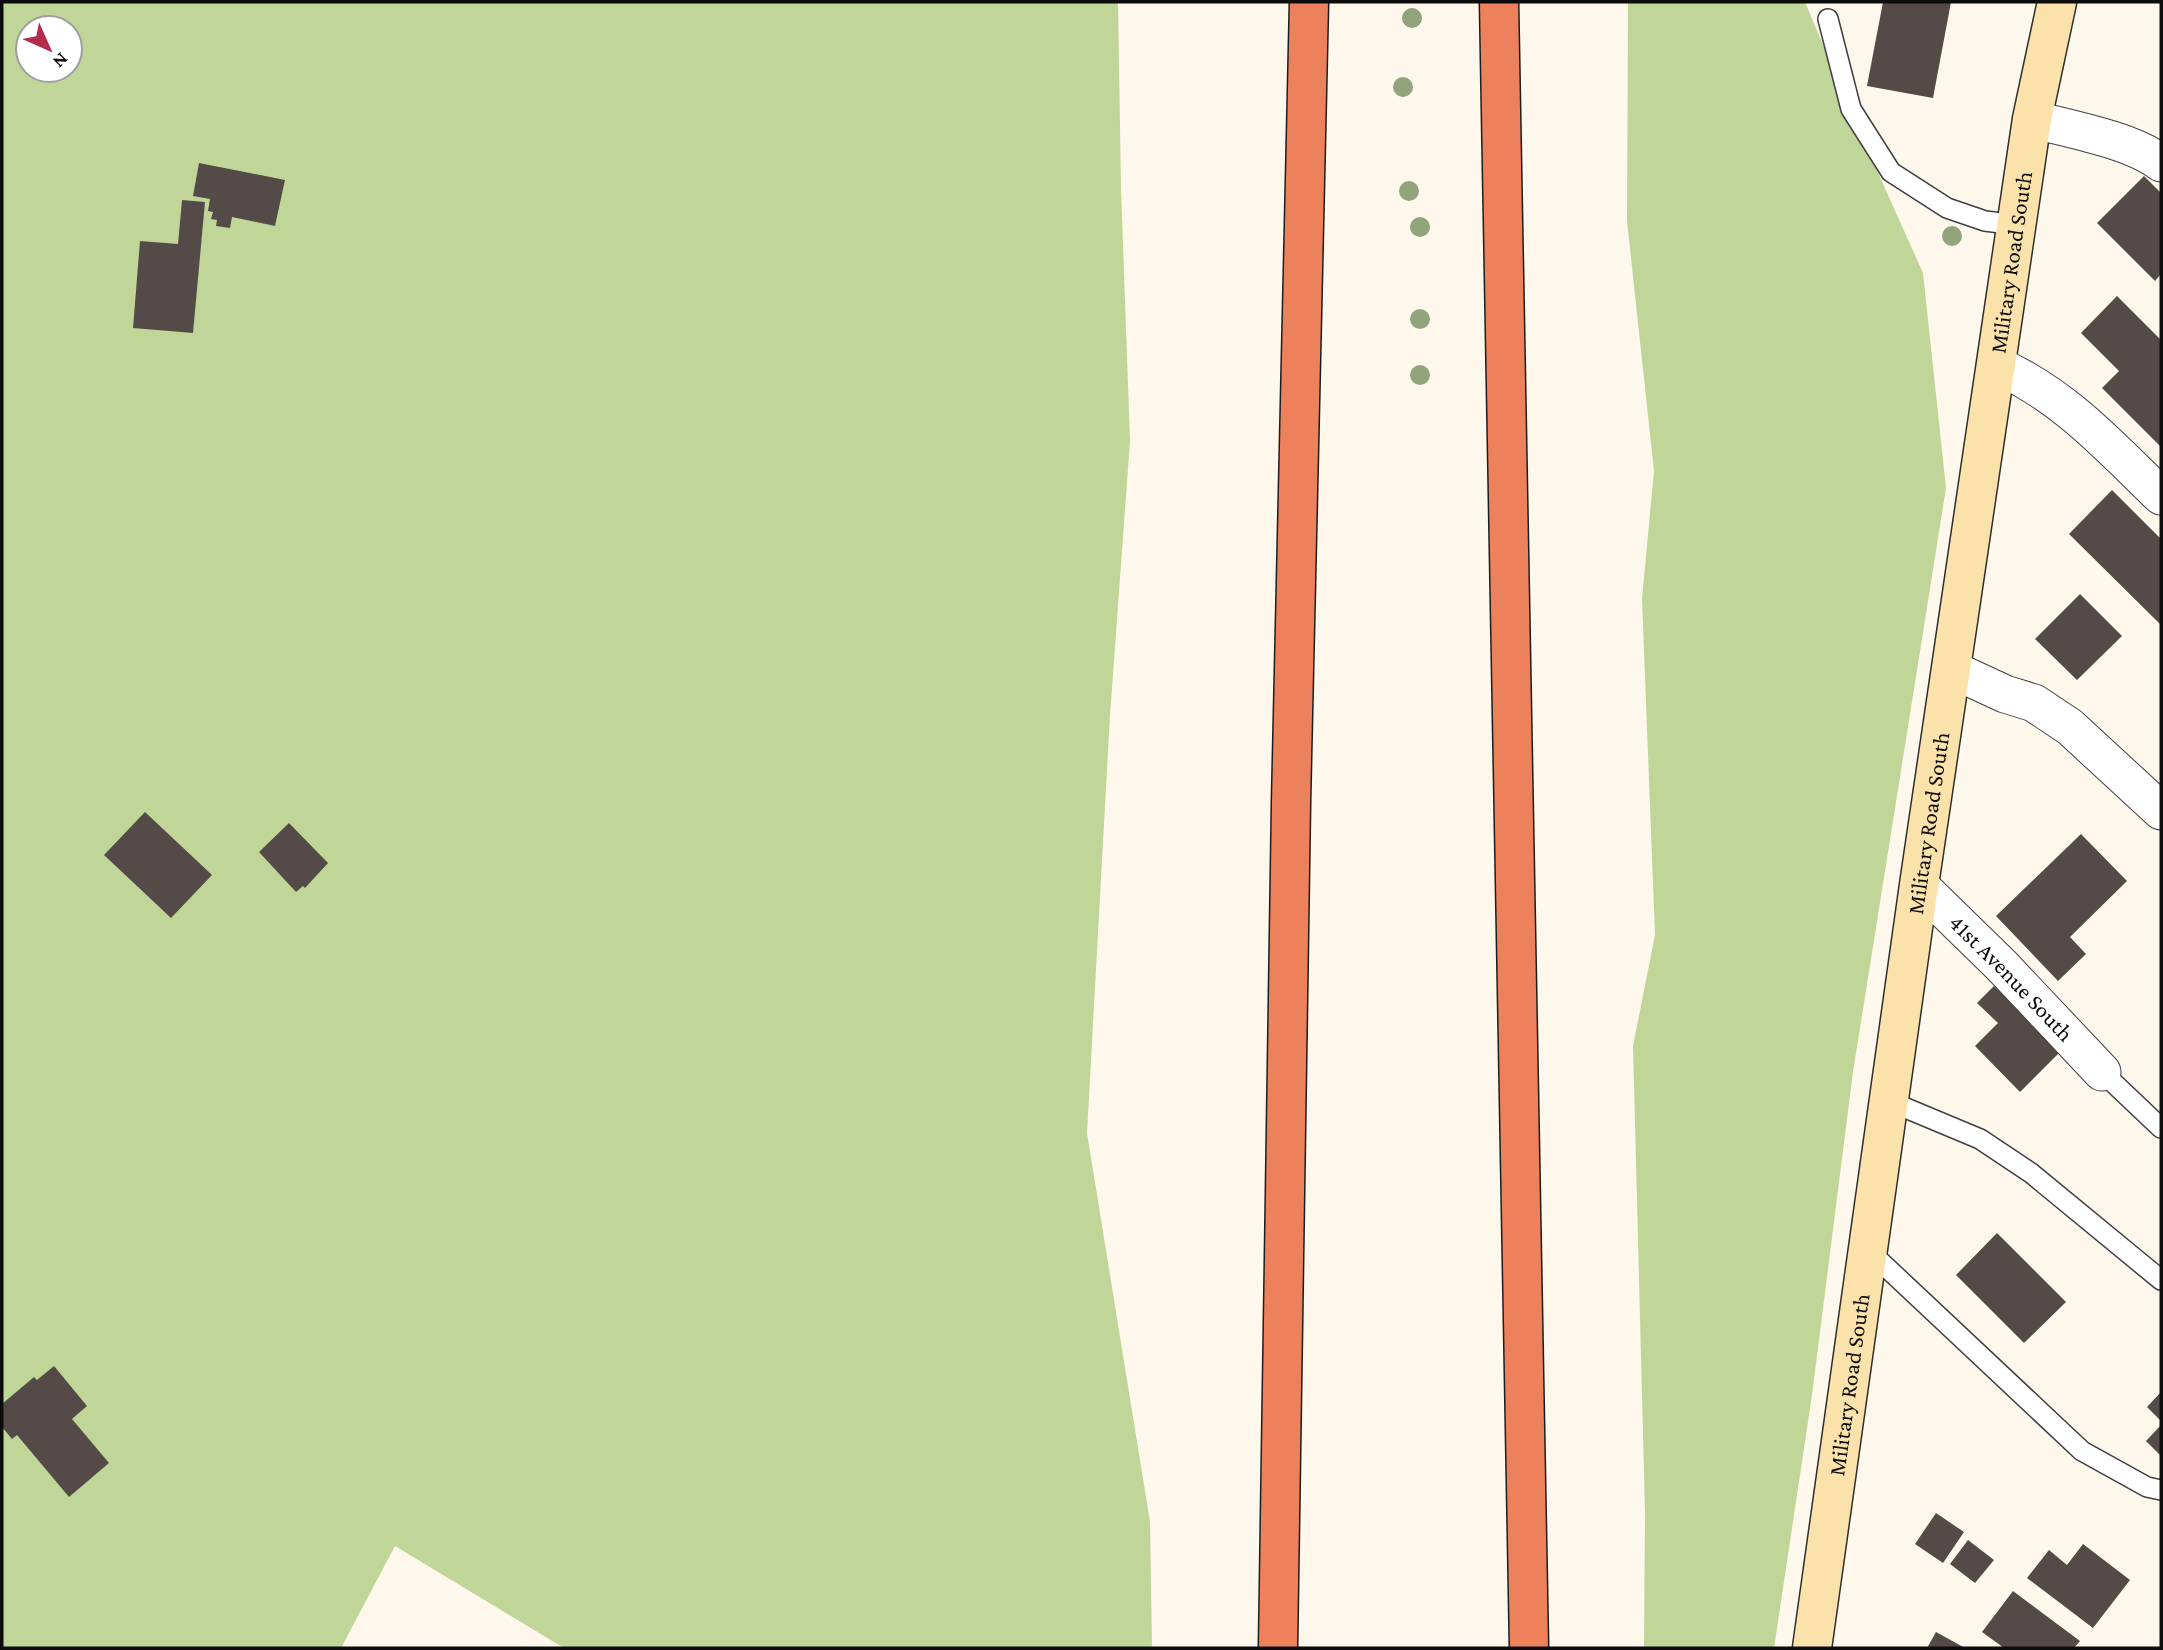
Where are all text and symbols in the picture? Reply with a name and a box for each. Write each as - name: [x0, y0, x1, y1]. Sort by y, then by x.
- north arrow: [14, 14, 84, 84]
- text: N: [49, 49, 73, 73]
- street label: Military Road South: [1985, 169, 2037, 355]
- street label: Military Road South: [1902, 730, 1954, 916]
- street label: 41st Avenue South: [1944, 909, 2079, 1047]
- street label: Military Road South: [1823, 1292, 1875, 1477]

